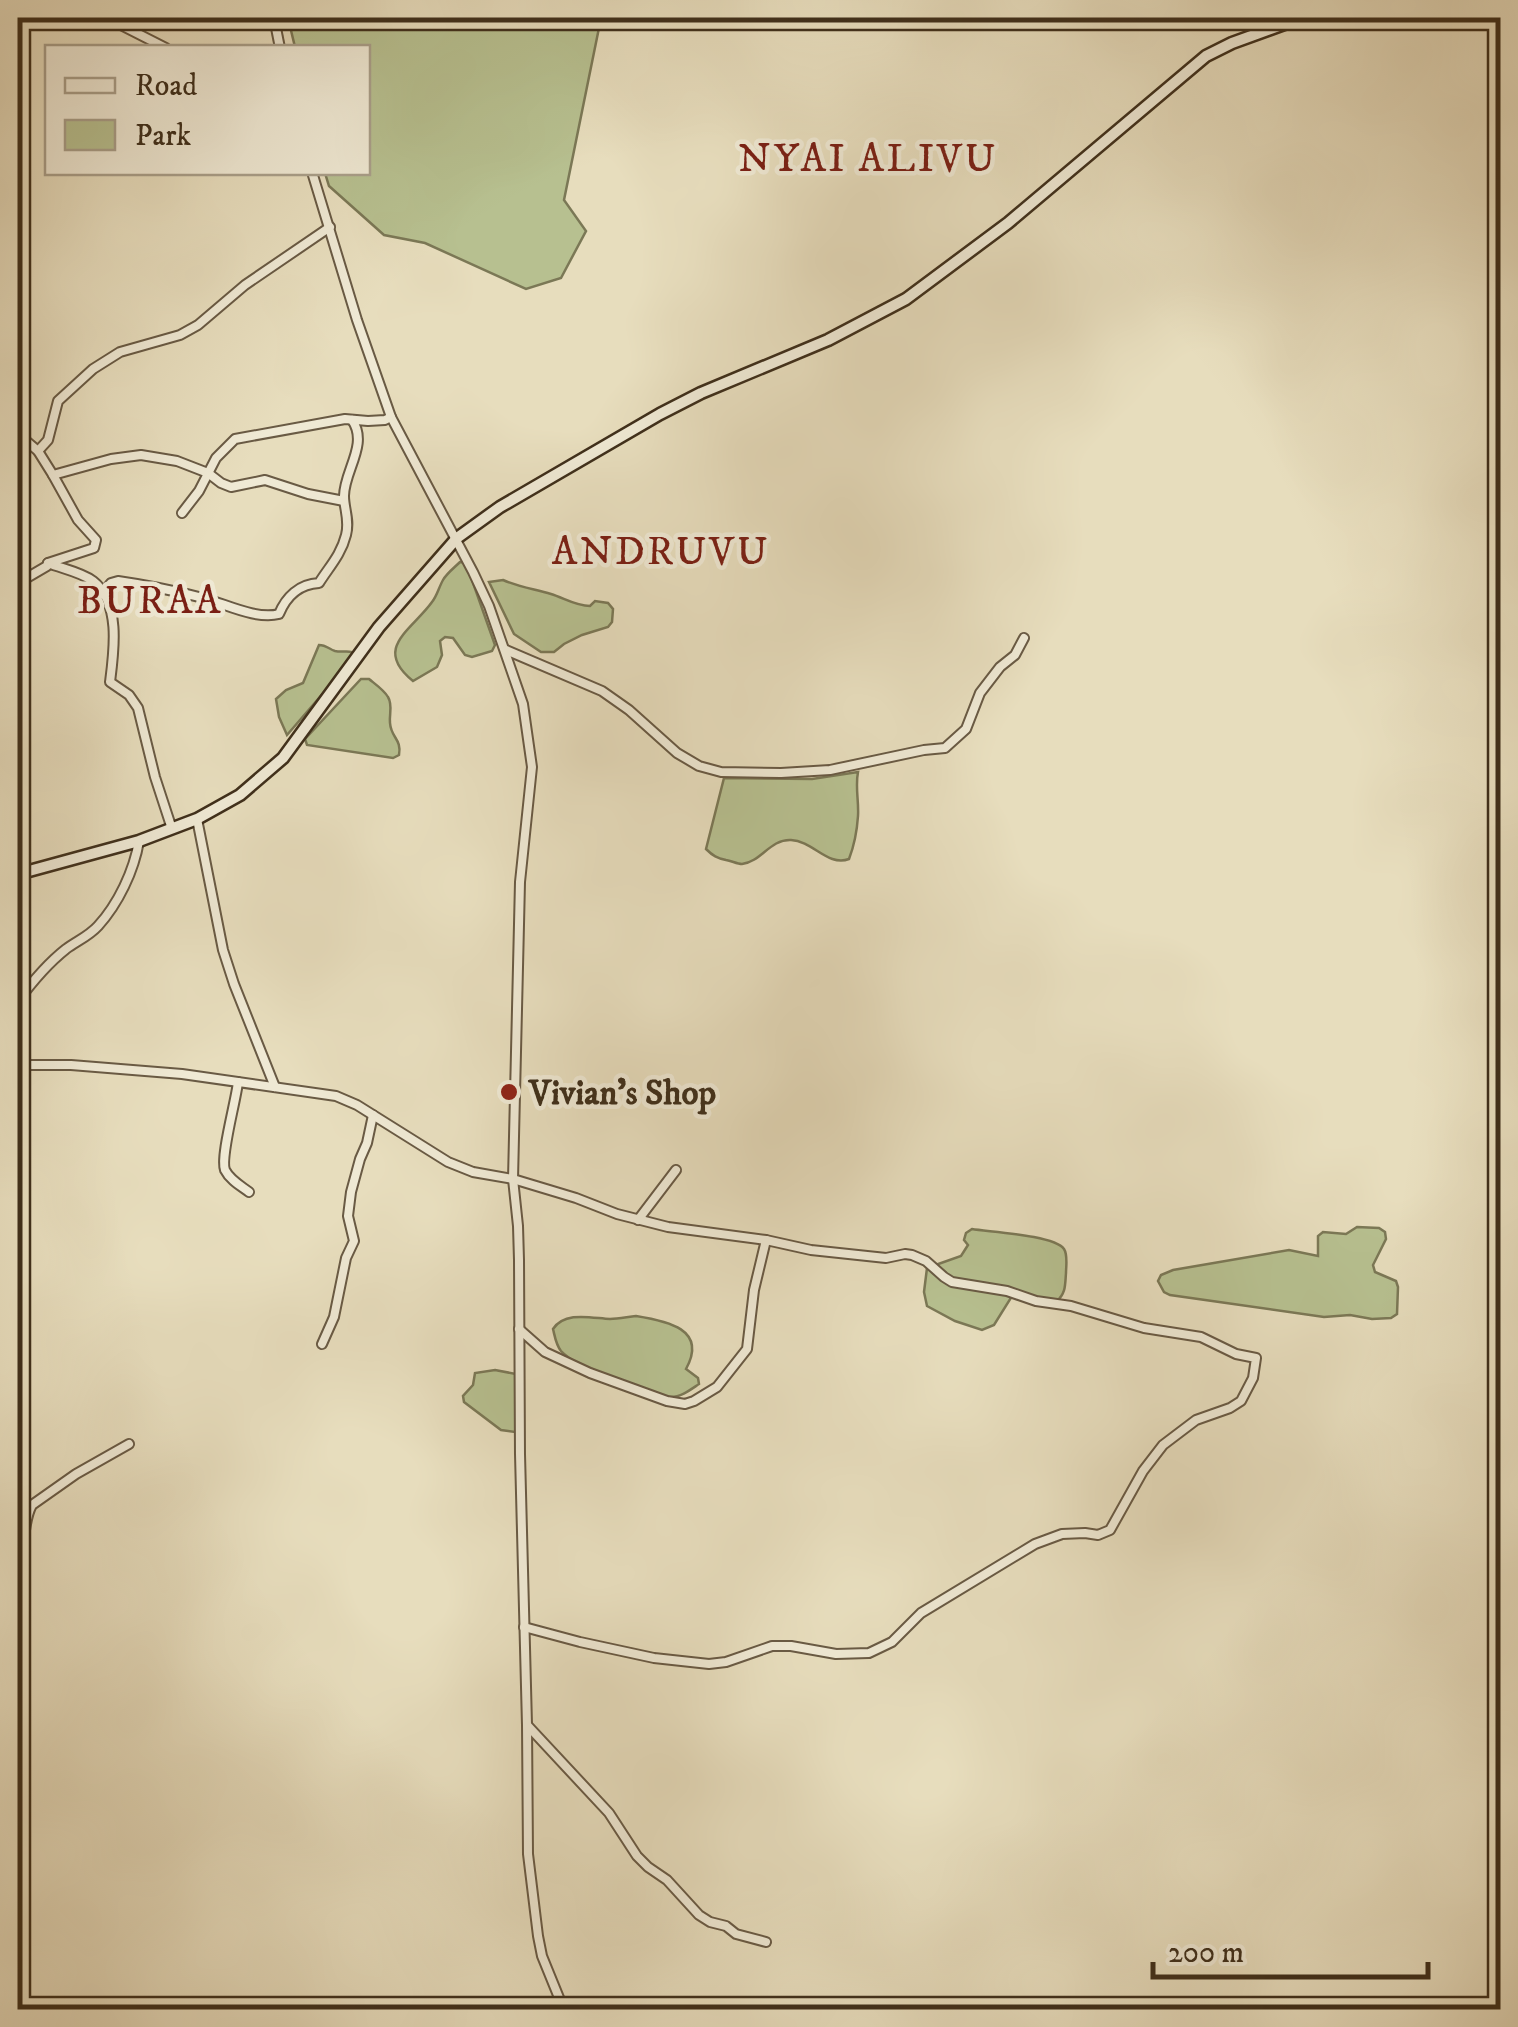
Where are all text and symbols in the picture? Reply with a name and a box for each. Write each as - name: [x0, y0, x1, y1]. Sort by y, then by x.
- legend: [45, 45, 370, 175]
- text: Road: [135, 68, 197, 105]
- text: Park: [135, 118, 191, 155]
- district label: NYAI ALIVU: [738, 135, 998, 185]
- district label: ANDRUVU: [552, 528, 770, 578]
- district label: BURAA: [77, 577, 223, 627]
- place label: Vivian's Shop: [527, 1072, 717, 1116]
- marker: Vivian's Shop: [498, 1081, 520, 1103]
- scale bar: [1153, 1917, 1428, 1979]
- text: 200 m: [1168, 1935, 1244, 1972]

